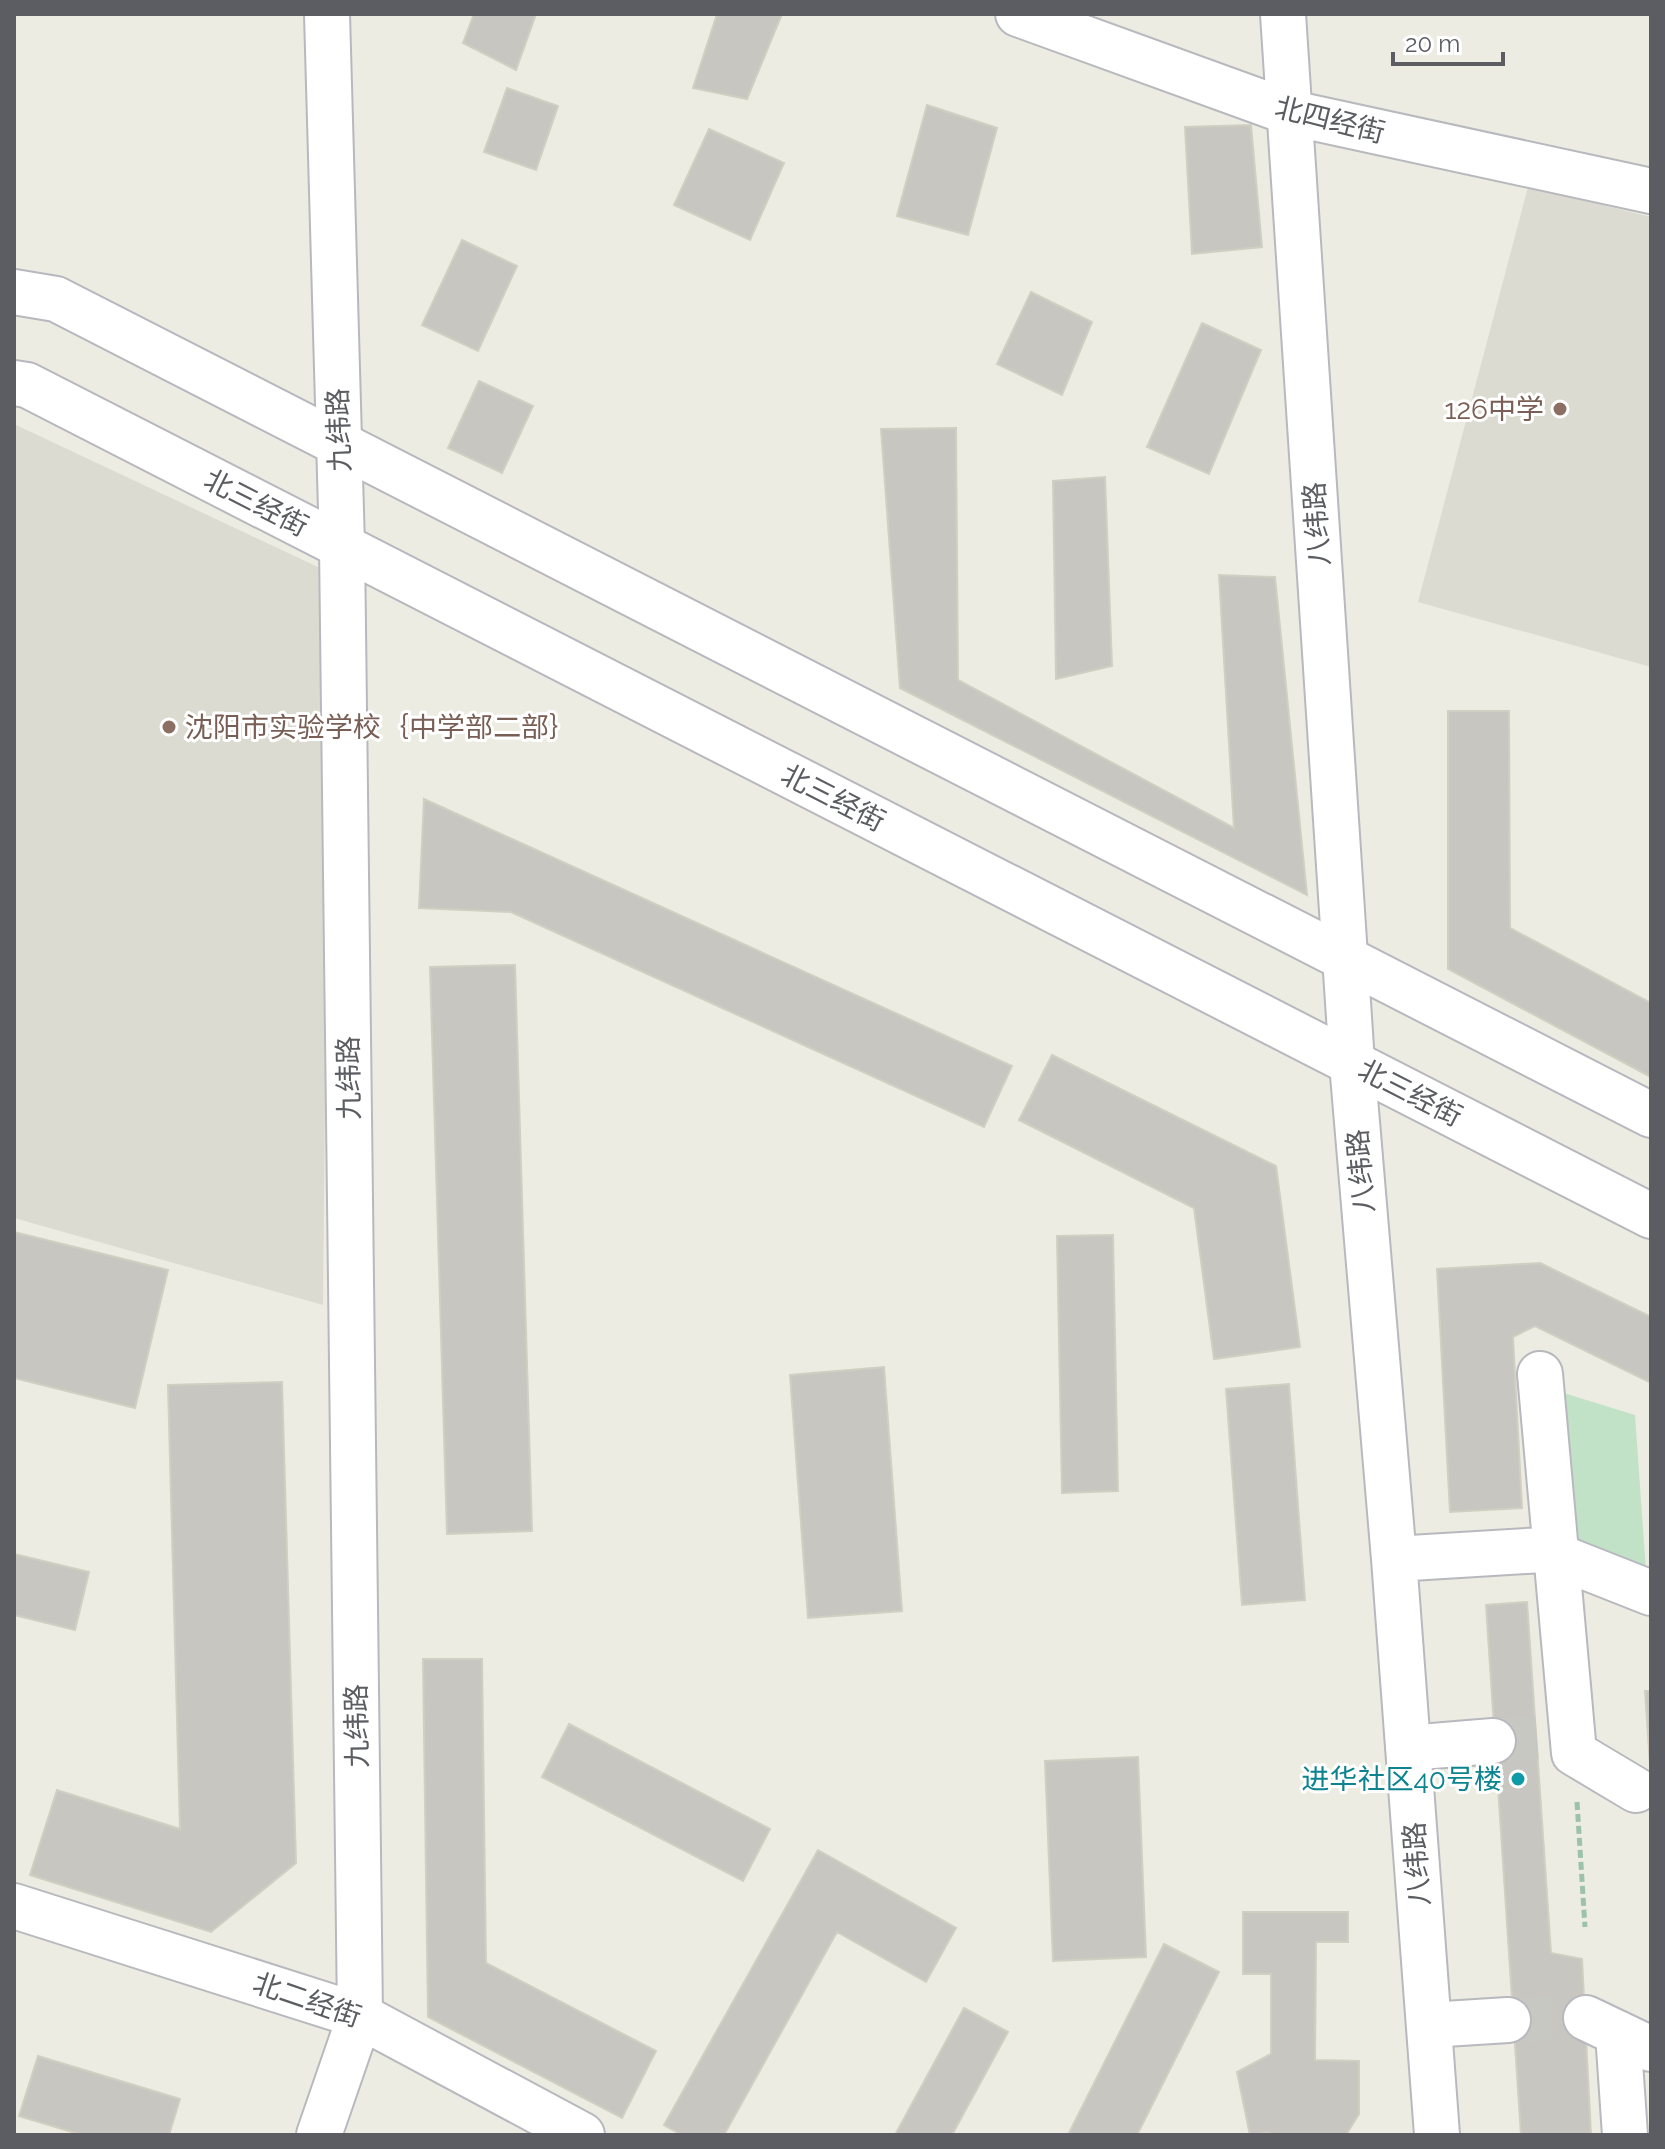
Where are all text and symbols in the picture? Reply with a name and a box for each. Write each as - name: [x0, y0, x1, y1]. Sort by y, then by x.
- scale bar: [1393, 16, 1503, 66]
- text: 20 m: [1405, 29, 1460, 58]
- street label: 北四经街: [1272, 90, 1388, 150]
- street label: 九纬路: [321, 387, 357, 473]
- place label: 126中学: [1445, 393, 1544, 426]
- marker: 126中学: [1551, 400, 1569, 418]
- street label: 北三经街: [199, 463, 313, 543]
- street label: 八纬路: [1298, 481, 1336, 567]
- place label: 沈阳市实验学校｛中学部二部｝: [185, 711, 577, 744]
- marker: 沈阳市实验学校｛中学部二部｝: [160, 718, 178, 736]
- street label: 北三经街: [776, 758, 890, 838]
- street label: 九纬路: [332, 1036, 366, 1120]
- street label: 北三经街: [1353, 1053, 1467, 1133]
- street label: 八纬路: [1341, 1128, 1381, 1214]
- street label: 九纬路: [340, 1684, 374, 1768]
- place label: 进华社区40号楼: [1302, 1763, 1502, 1796]
- marker: 进华社区40号楼: [1509, 1770, 1527, 1788]
- street label: 八纬路: [1398, 1821, 1436, 1907]
- street label: 北二经街: [249, 1966, 365, 2034]

